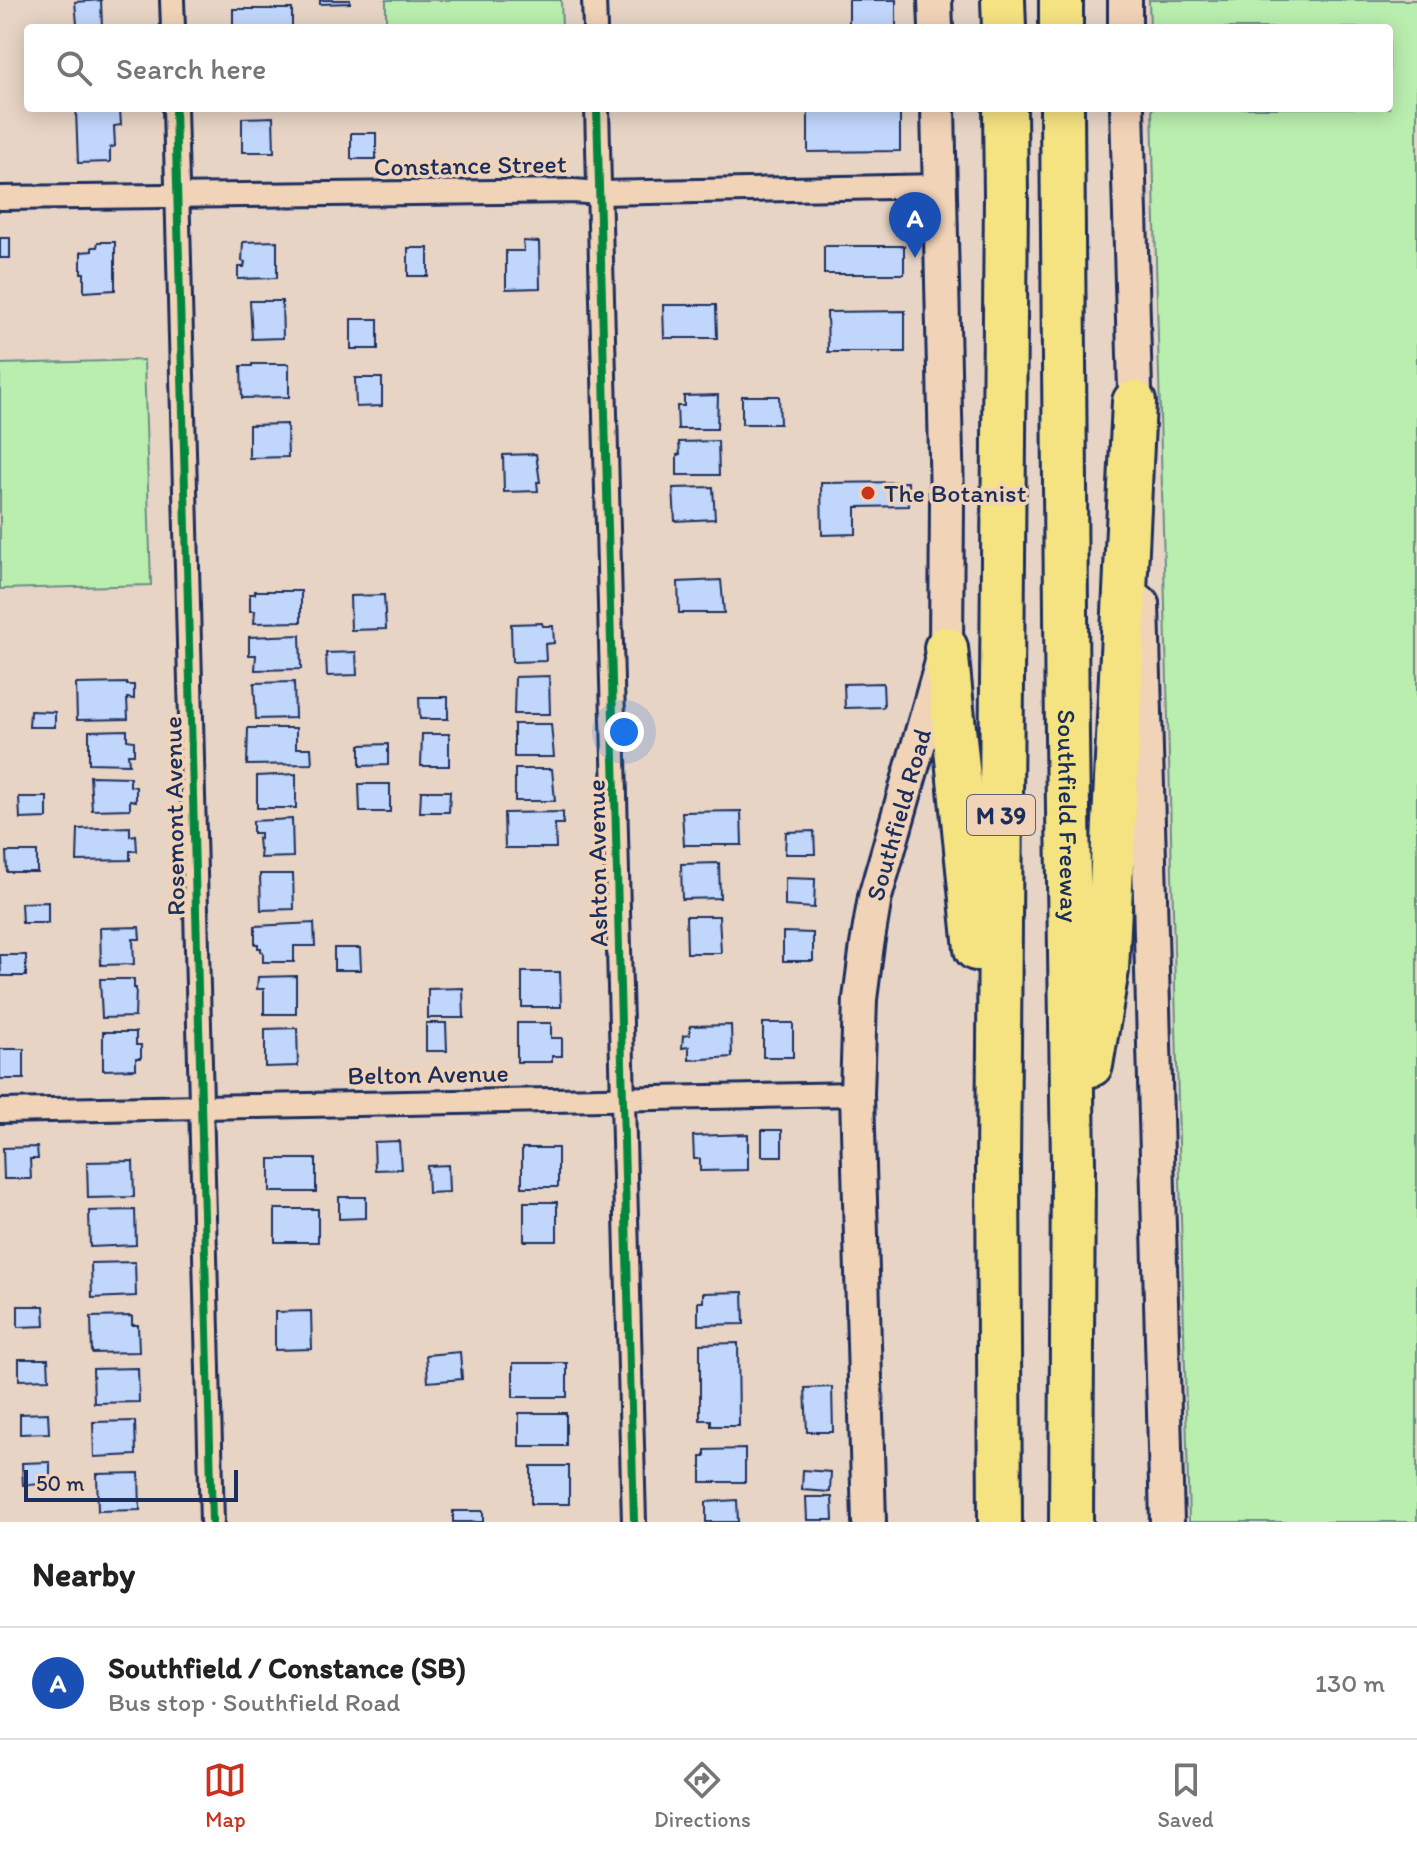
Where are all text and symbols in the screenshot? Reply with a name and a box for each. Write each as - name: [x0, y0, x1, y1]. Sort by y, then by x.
- search box: [24, 24, 1393, 112]
- icon: search: [52, 46, 96, 90]
- text: Search here: [116, 50, 266, 87]
- street label: Constance Street: [373, 147, 567, 183]
- pin: A: [889, 192, 941, 258]
- place label: The Botanist: [884, 477, 1027, 509]
- marker: The Botanist: [859, 484, 877, 502]
- street label: Southfield Freeway: [1051, 709, 1086, 923]
- your location: [604, 712, 644, 752]
- street label: Rosemont Avenue: [156, 716, 192, 916]
- street label: Southfield Road: [859, 725, 938, 904]
- street label: Ashton Avenue: [580, 779, 614, 947]
- road number: M 39: [967, 795, 1035, 835]
- street label: Belton Avenue: [347, 1057, 509, 1091]
- scale bar: [24, 1466, 238, 1502]
- text: 50 m: [36, 1470, 85, 1497]
- text: Nearby: [32, 1554, 135, 1595]
- text: Southfield / Constance (SB): [108, 1649, 466, 1686]
- text: A: [50, 1667, 66, 1699]
- text: 130 m: [1315, 1667, 1385, 1699]
- text: Bus stop · Southfield Road: [108, 1686, 400, 1718]
- tab: Map: [203, 1758, 247, 1833]
- tab: Directions: [654, 1758, 751, 1833]
- tab: Saved: [1157, 1758, 1214, 1833]

